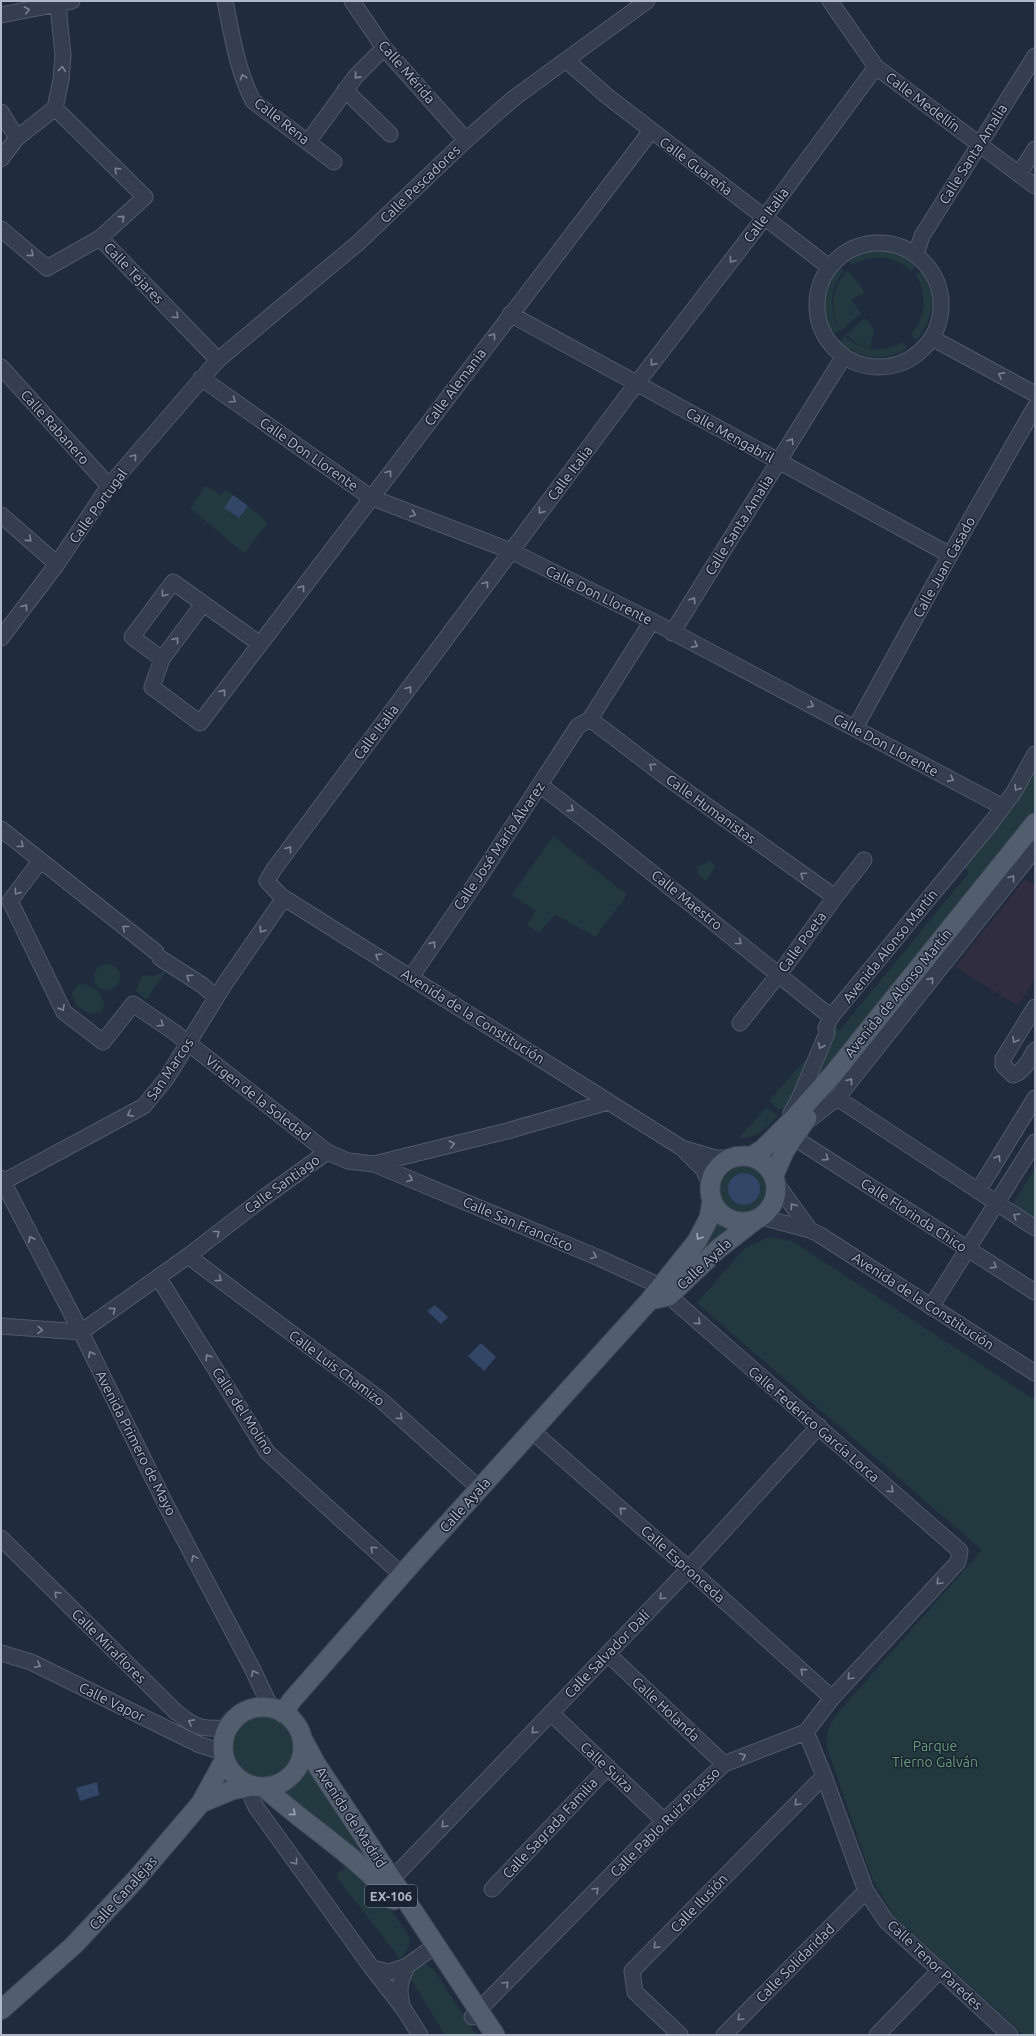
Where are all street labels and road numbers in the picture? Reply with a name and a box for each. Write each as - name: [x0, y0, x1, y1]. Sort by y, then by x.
- street label: Calle Mérida: [375, 37, 439, 107]
- street label: Calle Medellín: [883, 69, 963, 135]
- street label: Calle Rena: [251, 94, 313, 148]
- street label: Calle Santa Amalia: [936, 101, 1010, 207]
- street label: Calle Guareña: [657, 134, 735, 198]
- street label: Calle Pescadores: [377, 142, 463, 226]
- street label: Calle Italia: [740, 184, 792, 246]
- street label: Calle Tejares: [101, 239, 167, 307]
- street label: Calle Alemania: [421, 345, 489, 429]
- street label: Calle Rabanero: [17, 387, 93, 467]
- street label: Calle Mengabril: [683, 404, 777, 466]
- street label: Calle Don Llorente: [257, 414, 361, 494]
- street label: Calle Italia: [544, 442, 596, 504]
- street label: Calle Portugal: [66, 465, 131, 546]
- street label: Calle Santa Amalia: [702, 472, 776, 578]
- street label: Calle Juan Casado: [910, 514, 978, 620]
- street label: Calle Don Llorente: [543, 562, 655, 628]
- street label: Calle Italia: [350, 701, 402, 763]
- street label: Calle Don Llorente: [831, 711, 941, 779]
- street label: Calle Humanistas: [663, 771, 759, 847]
- street label: Calle José María Álvarez: [449, 778, 548, 913]
- street label: Calle Maestro: [648, 867, 726, 933]
- street label: Avenida Alonso Martín: [839, 886, 941, 1006]
- street label: Calle Poeta: [775, 909, 829, 975]
- street label: Avenida de Alonso Martín: [841, 926, 955, 1060]
- street label: Avenida de la Constitución: [398, 965, 548, 1067]
- street label: San Marcos: [143, 1035, 197, 1103]
- street label: Virgen de la Soledad: [202, 1052, 314, 1144]
- street label: Calle Santiago: [241, 1151, 323, 1217]
- street label: Calle Florinda Chico: [858, 1175, 970, 1255]
- street label: Calle San Francisco: [461, 1194, 575, 1254]
- street label: Calle Ayala: [674, 1235, 734, 1293]
- street label: Avenida de la Constitución: [849, 1249, 997, 1353]
- street label: Calle Luis Chamizo: [286, 1327, 388, 1409]
- street label: Calle Federico García Lorca: [745, 1363, 883, 1485]
- street label: Calle del Molino: [209, 1365, 277, 1457]
- street label: Avenida Primero de Mayo: [92, 1368, 180, 1518]
- street label: Calle Ayala: [436, 1474, 494, 1536]
- street label: Calle Espronceda: [638, 1522, 728, 1606]
- street label: Calle Miraflores: [69, 1606, 149, 1686]
- street label: Calle Salvador Dalí: [561, 1607, 653, 1701]
- street label: Calle Holanda: [629, 1674, 703, 1744]
- street label: Calle Vapor: [76, 1679, 148, 1725]
- street label: Calle Suiza: [577, 1739, 637, 1795]
- street label: Avenida de Madrid: [312, 1764, 390, 1870]
- street label: Calle Pablo Ruiz Picasso: [607, 1764, 723, 1880]
- street label: Calle Sagrada Familia: [499, 1774, 601, 1882]
- street label: Calle Canalejas: [86, 1853, 160, 1933]
- street label: Calle Ilusión: [667, 1870, 731, 1936]
- road number: EX-106: [365, 1885, 417, 1907]
- street label: Calle Tenor Paredes: [884, 1917, 986, 2013]
- street label: Calle Solidaridad: [752, 1920, 838, 2006]

